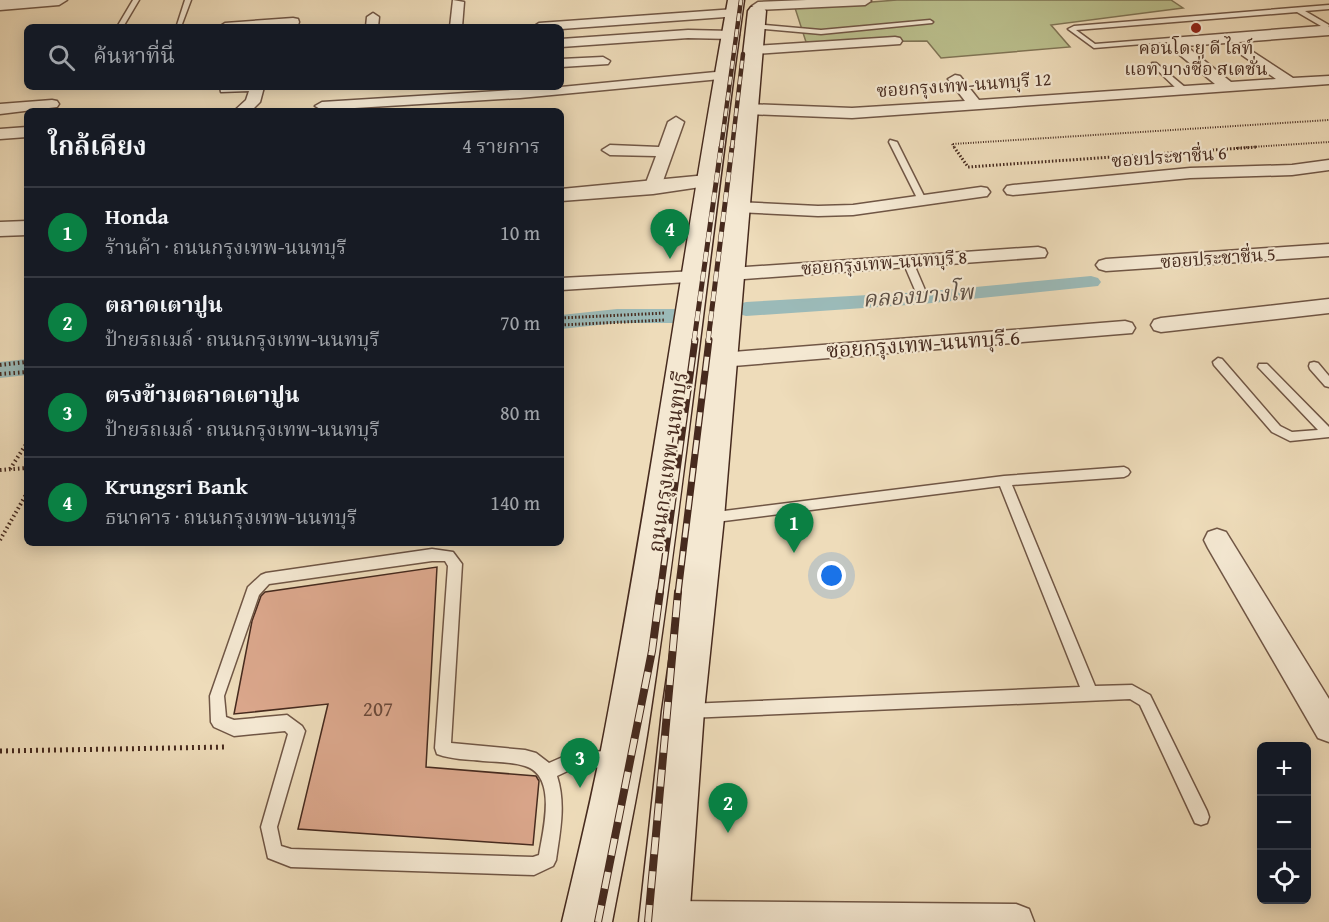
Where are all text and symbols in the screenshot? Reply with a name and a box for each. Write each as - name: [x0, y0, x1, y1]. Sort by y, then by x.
- marker: คอนโด ยู ดี ไลท์ แอท บางซื่อ สเตชั่น: [1189, 21, 1203, 35]
- search box: [24, 24, 564, 90]
- place label: คอนโด ยู ดี ไลท์ แอท บางซื่อ สเตชั่น: [1124, 34, 1268, 82]
- text: ค้นหาที่นี่: [93, 39, 175, 71]
- icon: search: [45, 41, 78, 74]
- street label: ซอยกรุงเทพ-นนทบุรี 12: [876, 65, 1052, 104]
- text: ใกล้เคียง: [48, 126, 147, 165]
- text: 4 รายการ: [462, 131, 540, 160]
- street label: ซอยประชาชื่น 6: [1110, 139, 1227, 174]
- text: Honda: [105, 200, 169, 232]
- pin: 4: [650, 210, 690, 259]
- text: 1: [62, 218, 73, 247]
- text: 10 m: [500, 218, 540, 247]
- text: ร้านค้า · ถนนกรุงเทพ-นนทบุรี: [105, 232, 346, 261]
- street label: ซอยประชาชื่น 5: [1159, 240, 1276, 275]
- street label: ซอยกรุงเทพ-นนทบุรี 8: [800, 243, 968, 282]
- water label: คลองบางโพ: [862, 275, 975, 315]
- text: ตลาดเตาปูน: [105, 288, 223, 320]
- text: 2: [62, 308, 73, 337]
- text: 70 m: [500, 308, 540, 337]
- street label: ซอยกรุงเทพ-นนทบุรี 6: [825, 321, 1021, 366]
- text: ป้ายรถเมล์ · ถนนกรุงเทพ-นนทบุรี: [105, 324, 379, 353]
- street label: ถนนกรุงเทพ-นนทบุรี: [639, 369, 696, 554]
- text: ตรงข้ามตลาดเตาปูน: [105, 378, 299, 410]
- text: 3: [62, 398, 73, 427]
- text: 80 m: [500, 398, 540, 427]
- text: ป้ายรถเมล์ · ถนนกรุงเทพ-นนทบุรี: [105, 414, 379, 443]
- text: Krungsri Bank: [105, 470, 248, 502]
- text: 4: [62, 488, 73, 517]
- text: 140 m: [490, 488, 540, 517]
- text: ธนาคาร · ถนนกรุงเทพ-นนทบุรี: [105, 502, 357, 531]
- pin: 1: [774, 504, 814, 553]
- your location: [817, 561, 846, 590]
- house number: 207: [363, 693, 393, 724]
- pin: 3: [560, 738, 600, 788]
- map controls: [1257, 742, 1311, 904]
- button: +: [1257, 742, 1311, 796]
- pin: 2: [708, 784, 748, 833]
- button: −: [1257, 796, 1311, 850]
- button: locate: [1257, 850, 1311, 904]

